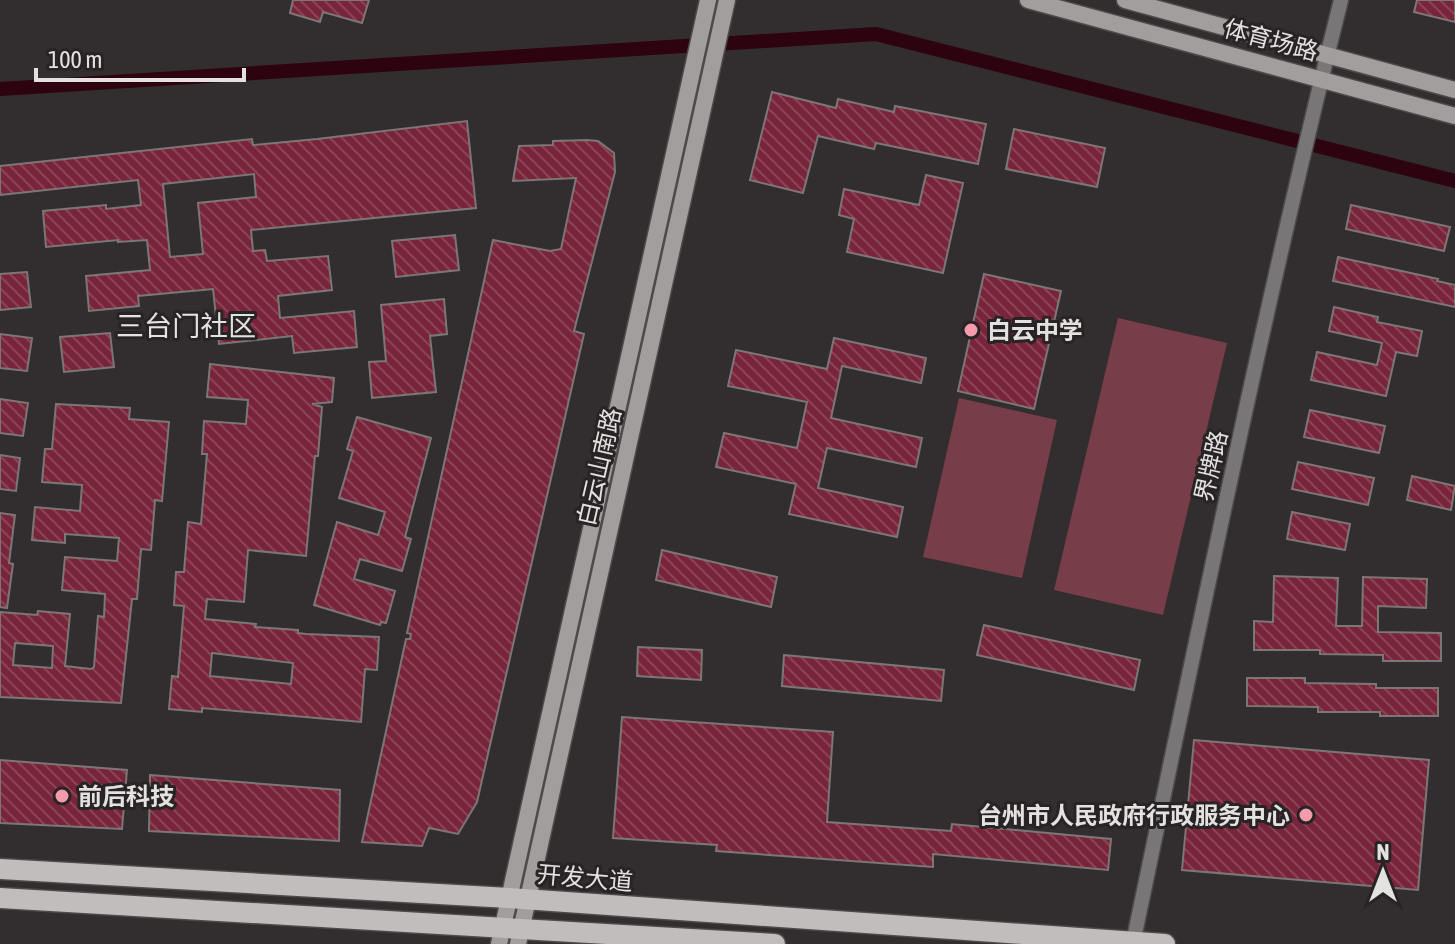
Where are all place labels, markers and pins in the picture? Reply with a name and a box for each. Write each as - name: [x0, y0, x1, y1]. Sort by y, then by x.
- place label: 白云中学: [987, 317, 1083, 344]
- marker: 白云中学: [962, 321, 980, 339]
- place label: 前后科技: [78, 783, 174, 810]
- marker: 前后科技: [53, 787, 71, 805]
- place label: 台州市人民政府行政服务中心: [978, 802, 1290, 829]
- marker: 台州市人民政府行政服务中心: [1297, 806, 1315, 824]

